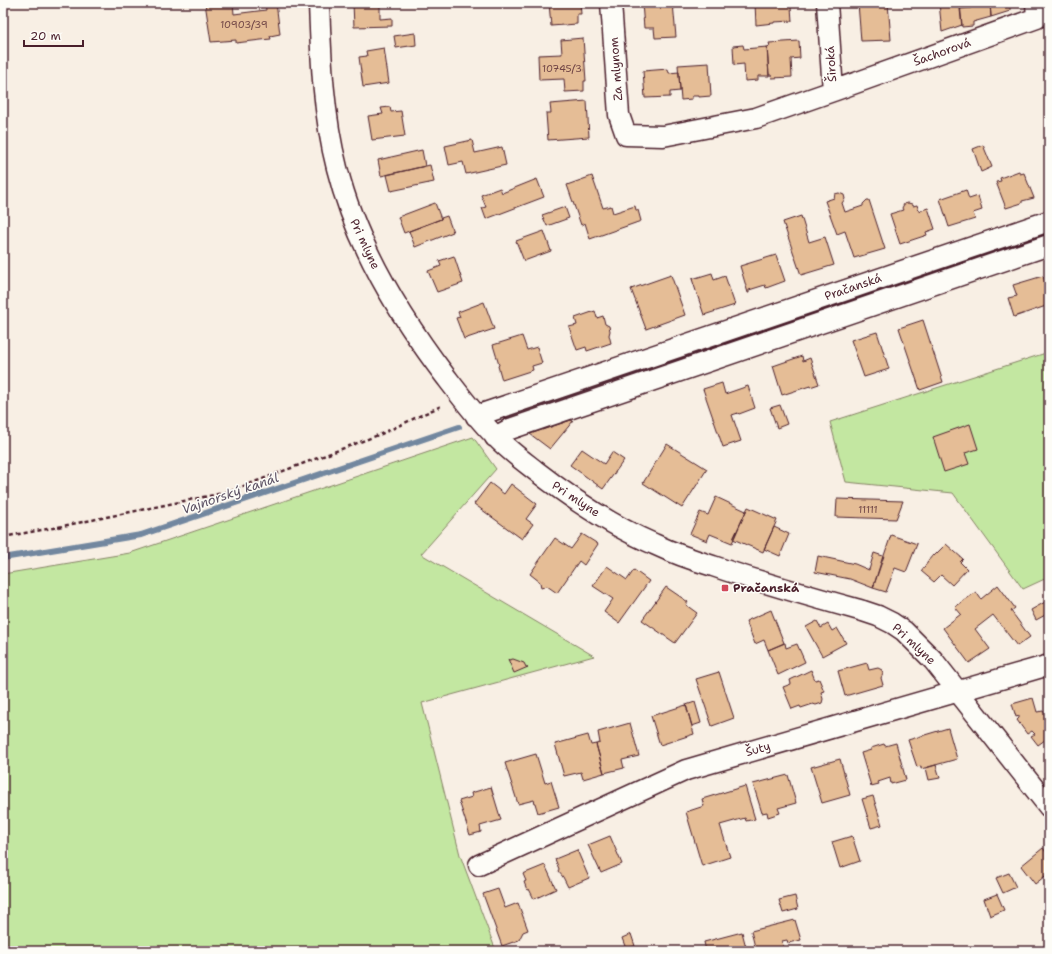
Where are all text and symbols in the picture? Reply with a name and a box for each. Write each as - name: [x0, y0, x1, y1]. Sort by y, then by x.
- house number: 10903/39: [220, 18, 268, 31]
- scale bar: [24, 22, 83, 48]
- text: 20 m: [30, 28, 61, 44]
- street label: Šachorová: [911, 34, 973, 70]
- street label: Za mlynom: [606, 37, 626, 101]
- street label: Široká: [822, 45, 840, 83]
- house number: 10745/3: [542, 62, 582, 75]
- street label: Pri mlyne: [346, 216, 384, 272]
- street label: Pračanská: [822, 270, 884, 304]
- water label: Vajnorský kanál: [179, 469, 281, 518]
- street label: Pri mlyne: [549, 478, 603, 521]
- house number: 11111: [858, 503, 878, 516]
- place label: Pračanská: [733, 580, 800, 596]
- marker: Pračanská: [720, 583, 730, 593]
- street label: Pri mlyne: [889, 620, 939, 668]
- street label: Šuty: [744, 738, 772, 760]

